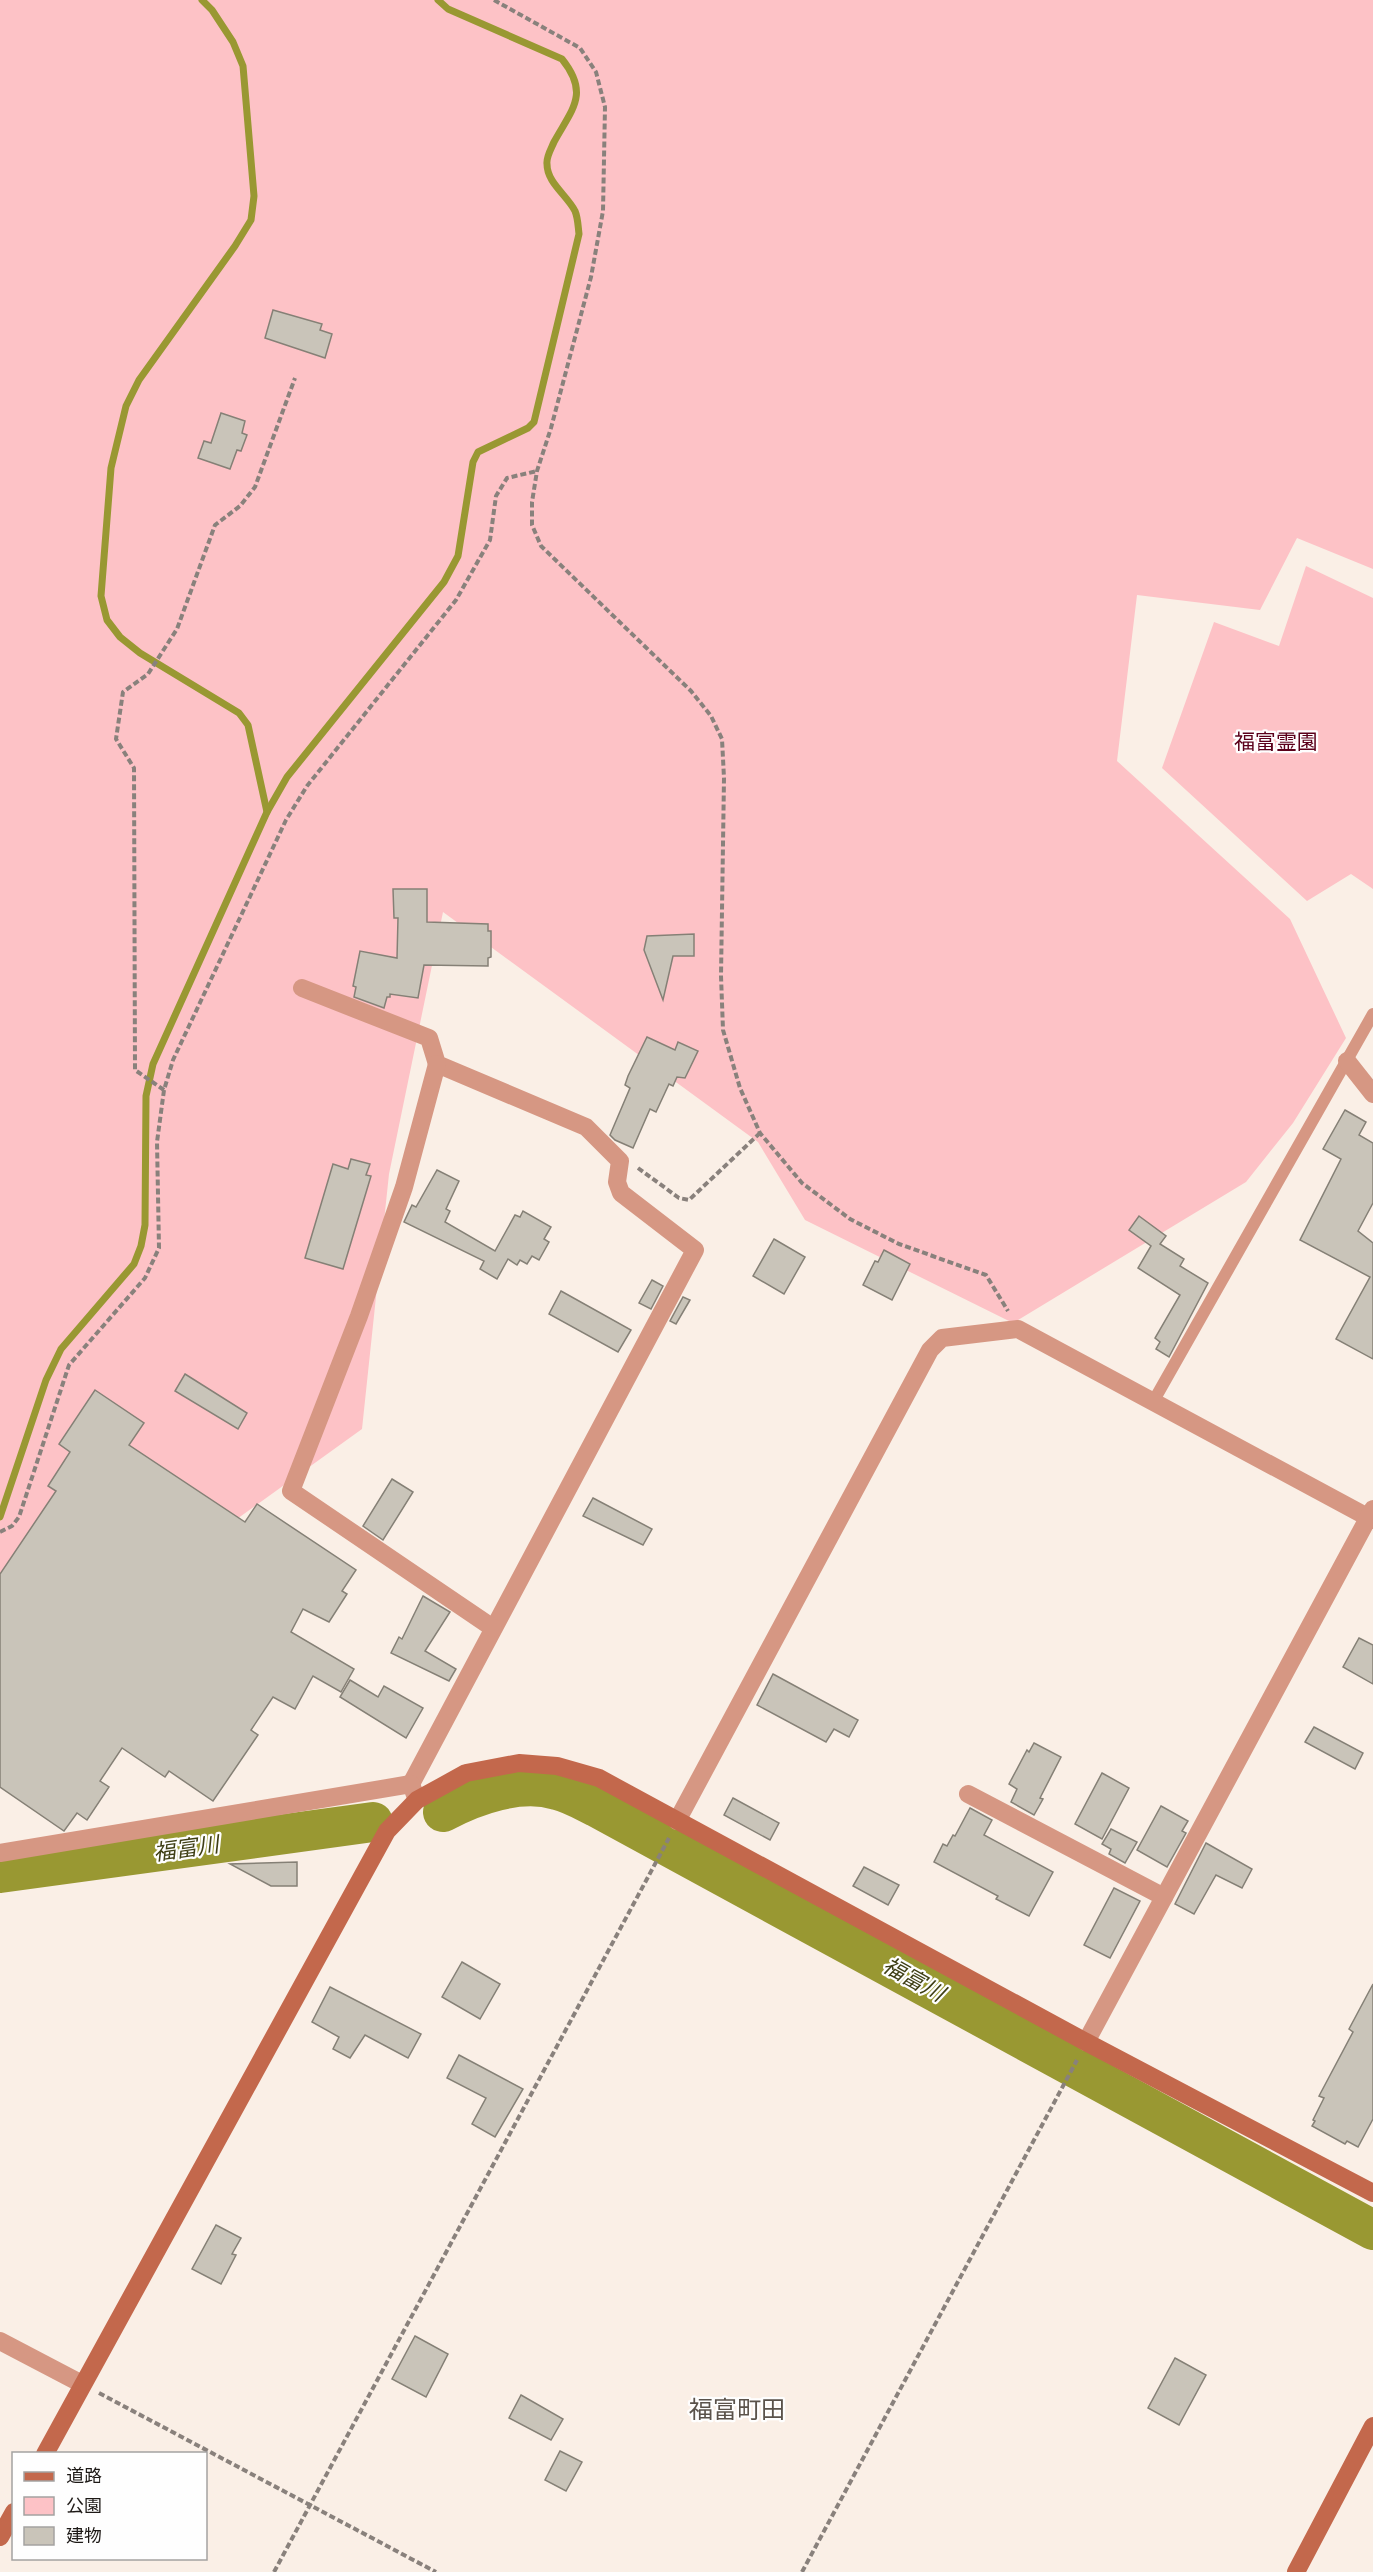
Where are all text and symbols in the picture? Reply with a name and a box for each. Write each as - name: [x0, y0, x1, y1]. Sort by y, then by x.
- park label: 福富霊園: [1234, 729, 1318, 753]
- water label: 福富川: [152, 1830, 222, 1864]
- water label: 福富川: [879, 1952, 951, 2006]
- district label: 福富町田: [689, 2396, 785, 2423]
- legend: [12, 2452, 207, 2560]
- text: 道路: [66, 2465, 102, 2485]
- text: 公園: [66, 2495, 102, 2515]
- text: 建物: [66, 2525, 102, 2545]

